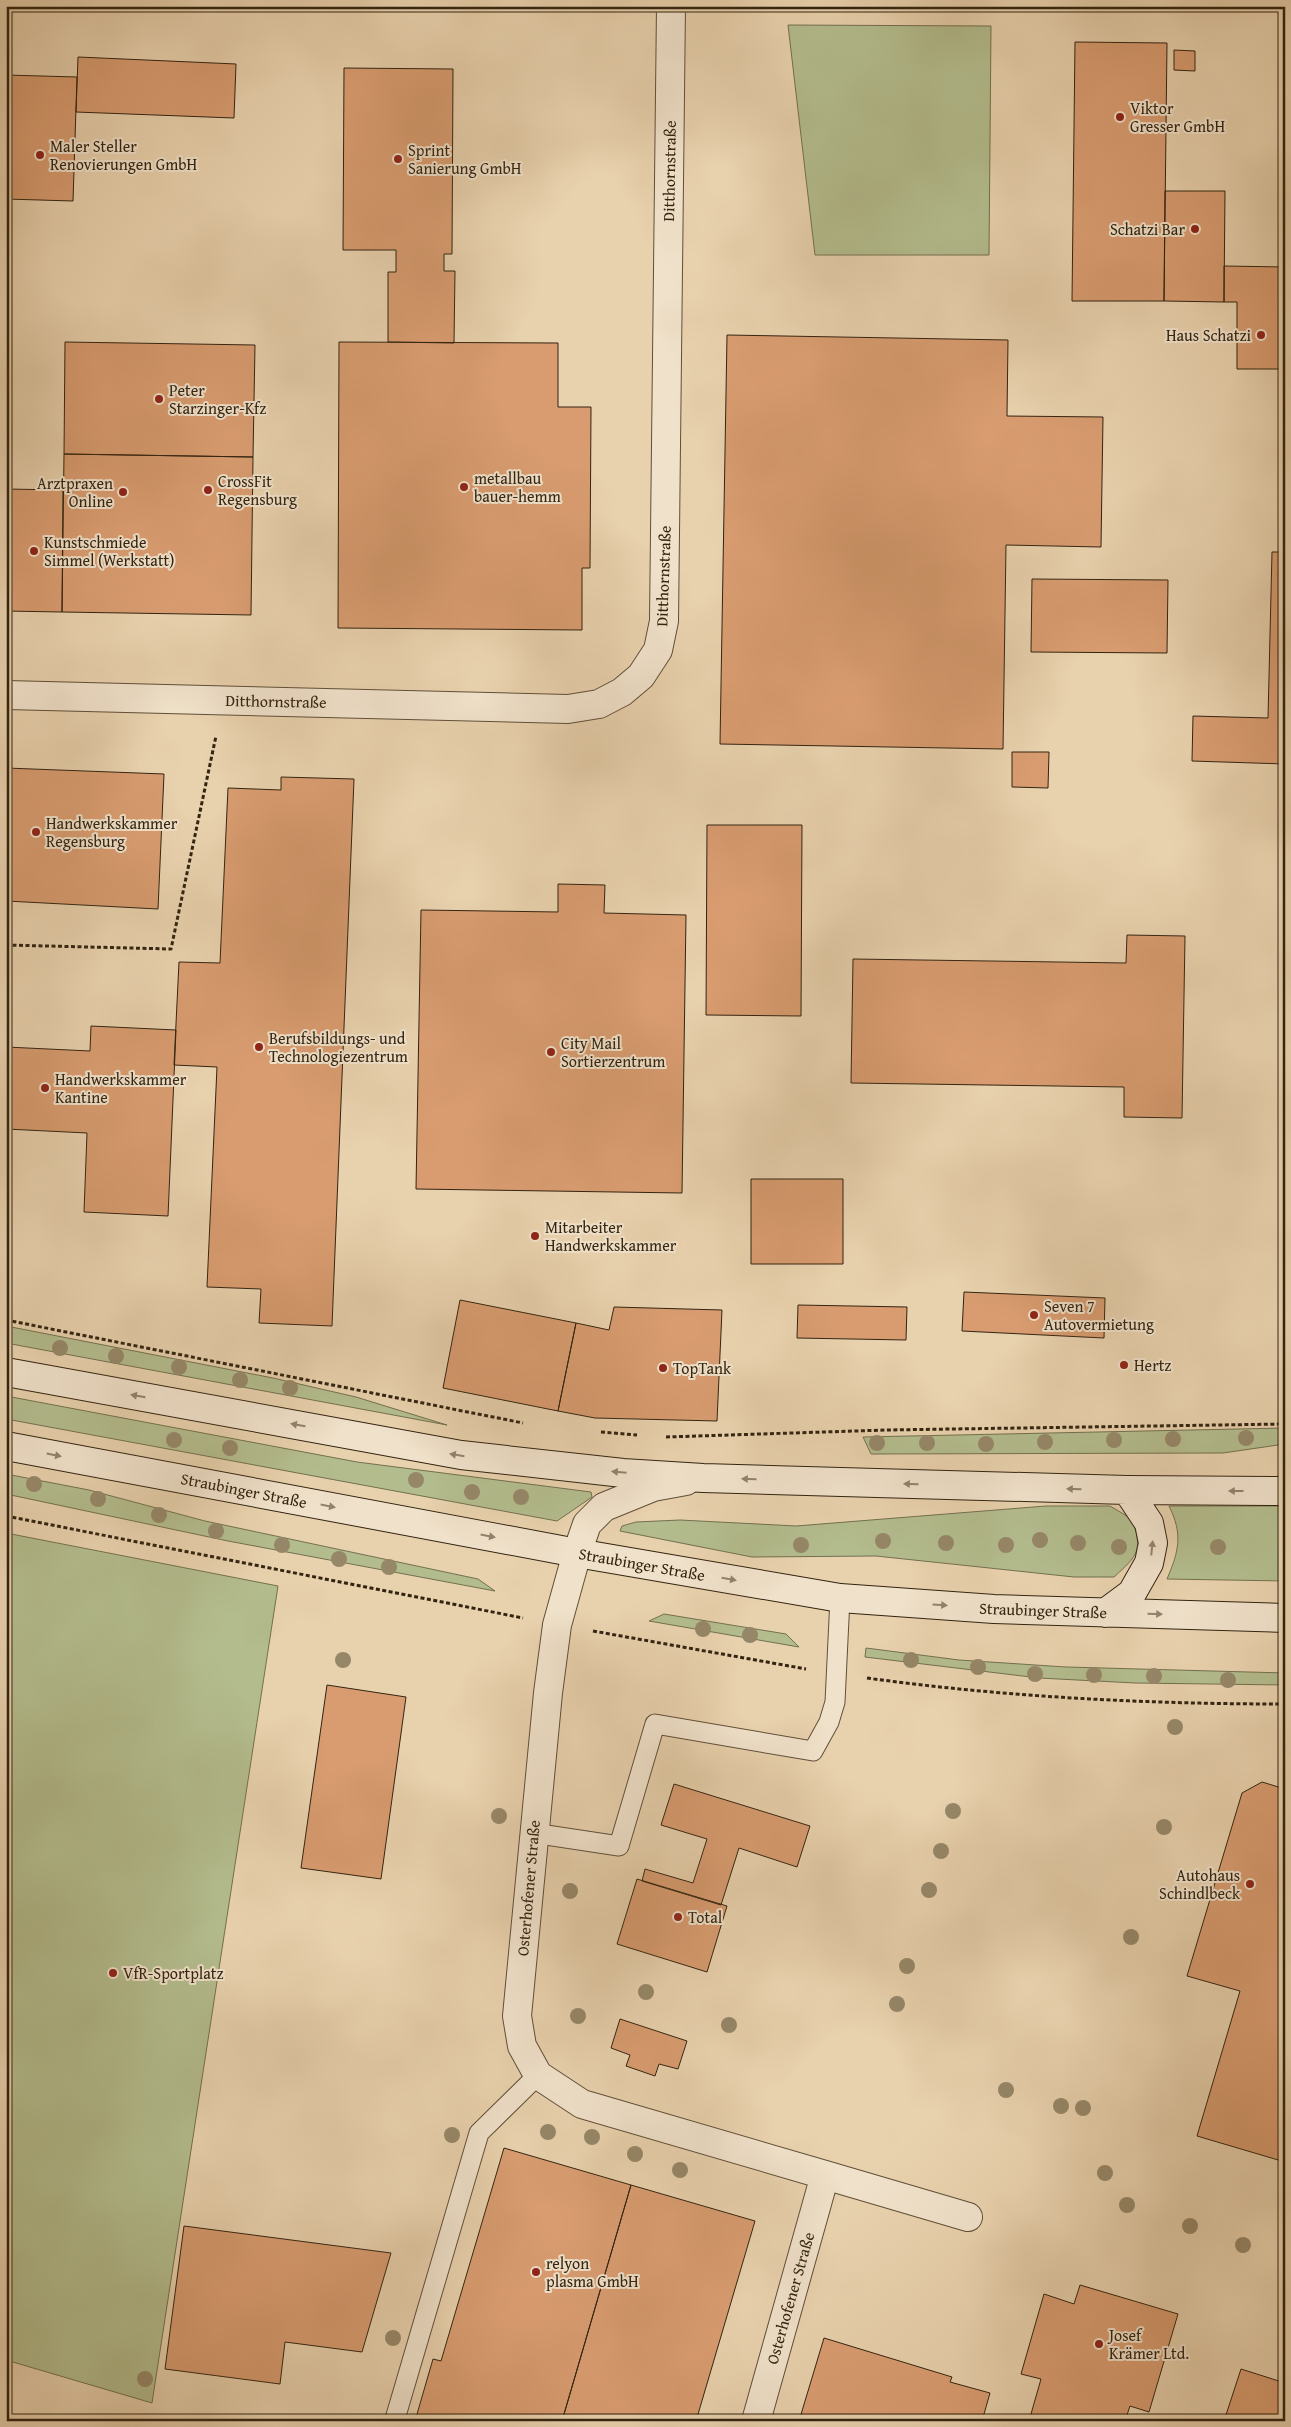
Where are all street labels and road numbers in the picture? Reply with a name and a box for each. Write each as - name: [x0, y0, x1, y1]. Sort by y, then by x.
- street label: Ditthornstraße: [656, 120, 682, 222]
- street label: Ditthornstraße: [649, 525, 677, 627]
- street label: Ditthornstraße: [225, 688, 327, 714]
- street label: Straubinger Straße: [179, 1466, 309, 1514]
- street label: Straubinger Straße: [577, 1541, 707, 1587]
- street label: Straubinger Straße: [979, 1596, 1107, 1624]
- street label: Osterhofener Straße: [510, 1819, 546, 1957]
- street label: Osterhofener Straße: [760, 2229, 820, 2367]

